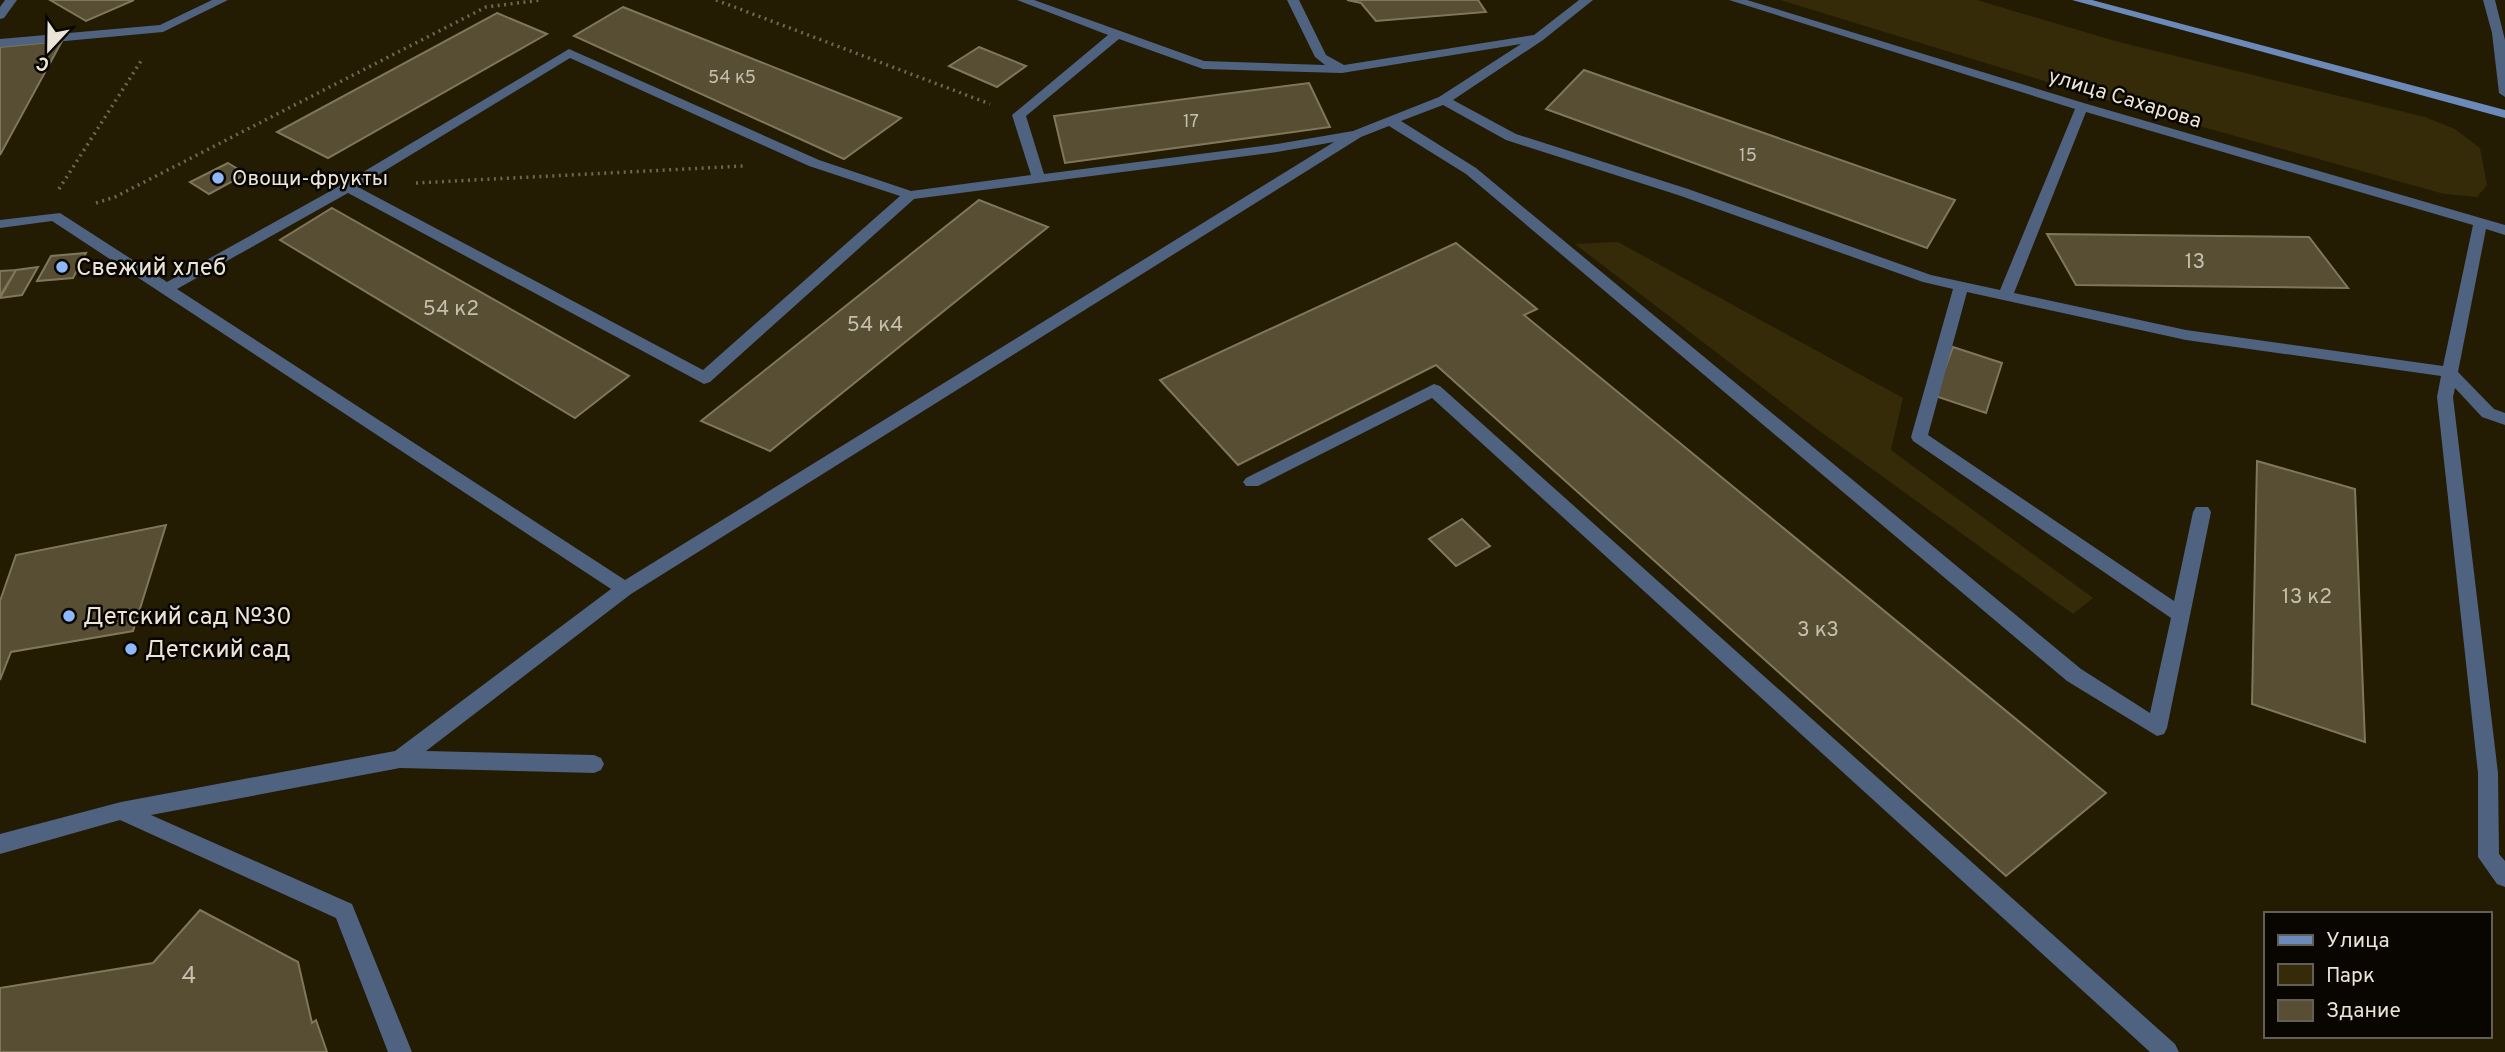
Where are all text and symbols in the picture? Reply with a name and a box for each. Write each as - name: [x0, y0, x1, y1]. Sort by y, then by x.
- north arrow: [14, 14, 84, 84]
- text: С: [33, 50, 54, 76]
- street label: улица Сахарова: [2045, 63, 2204, 136]
- house number: 54 к5: [708, 67, 756, 90]
- house number: 17: [1183, 111, 1199, 134]
- house number: 15: [1739, 145, 1757, 168]
- place label: Овощи-фрукты: [232, 166, 388, 193]
- marker: Овощи-фрукты: [210, 170, 226, 186]
- house number: 13: [2185, 249, 2205, 276]
- place label: Свежий хлеб: [76, 254, 226, 284]
- marker: Свежий хлеб: [54, 259, 70, 275]
- house number: 54 к2: [423, 296, 479, 323]
- house number: 54 к4: [847, 312, 903, 339]
- house number: 13 к2: [2282, 584, 2332, 611]
- place label: Детский сад №30: [83, 603, 292, 633]
- marker: Детский сад №30: [61, 608, 77, 624]
- house number: 3 к3: [1797, 617, 1839, 644]
- place label: Детский сад: [145, 636, 290, 666]
- marker: Детский сад: [123, 641, 139, 657]
- legend: [2264, 912, 2491, 1038]
- text: Улица: [2326, 928, 2390, 955]
- house number: 4: [182, 962, 196, 992]
- text: Парк: [2326, 963, 2375, 990]
- text: Здание: [2326, 998, 2401, 1025]

